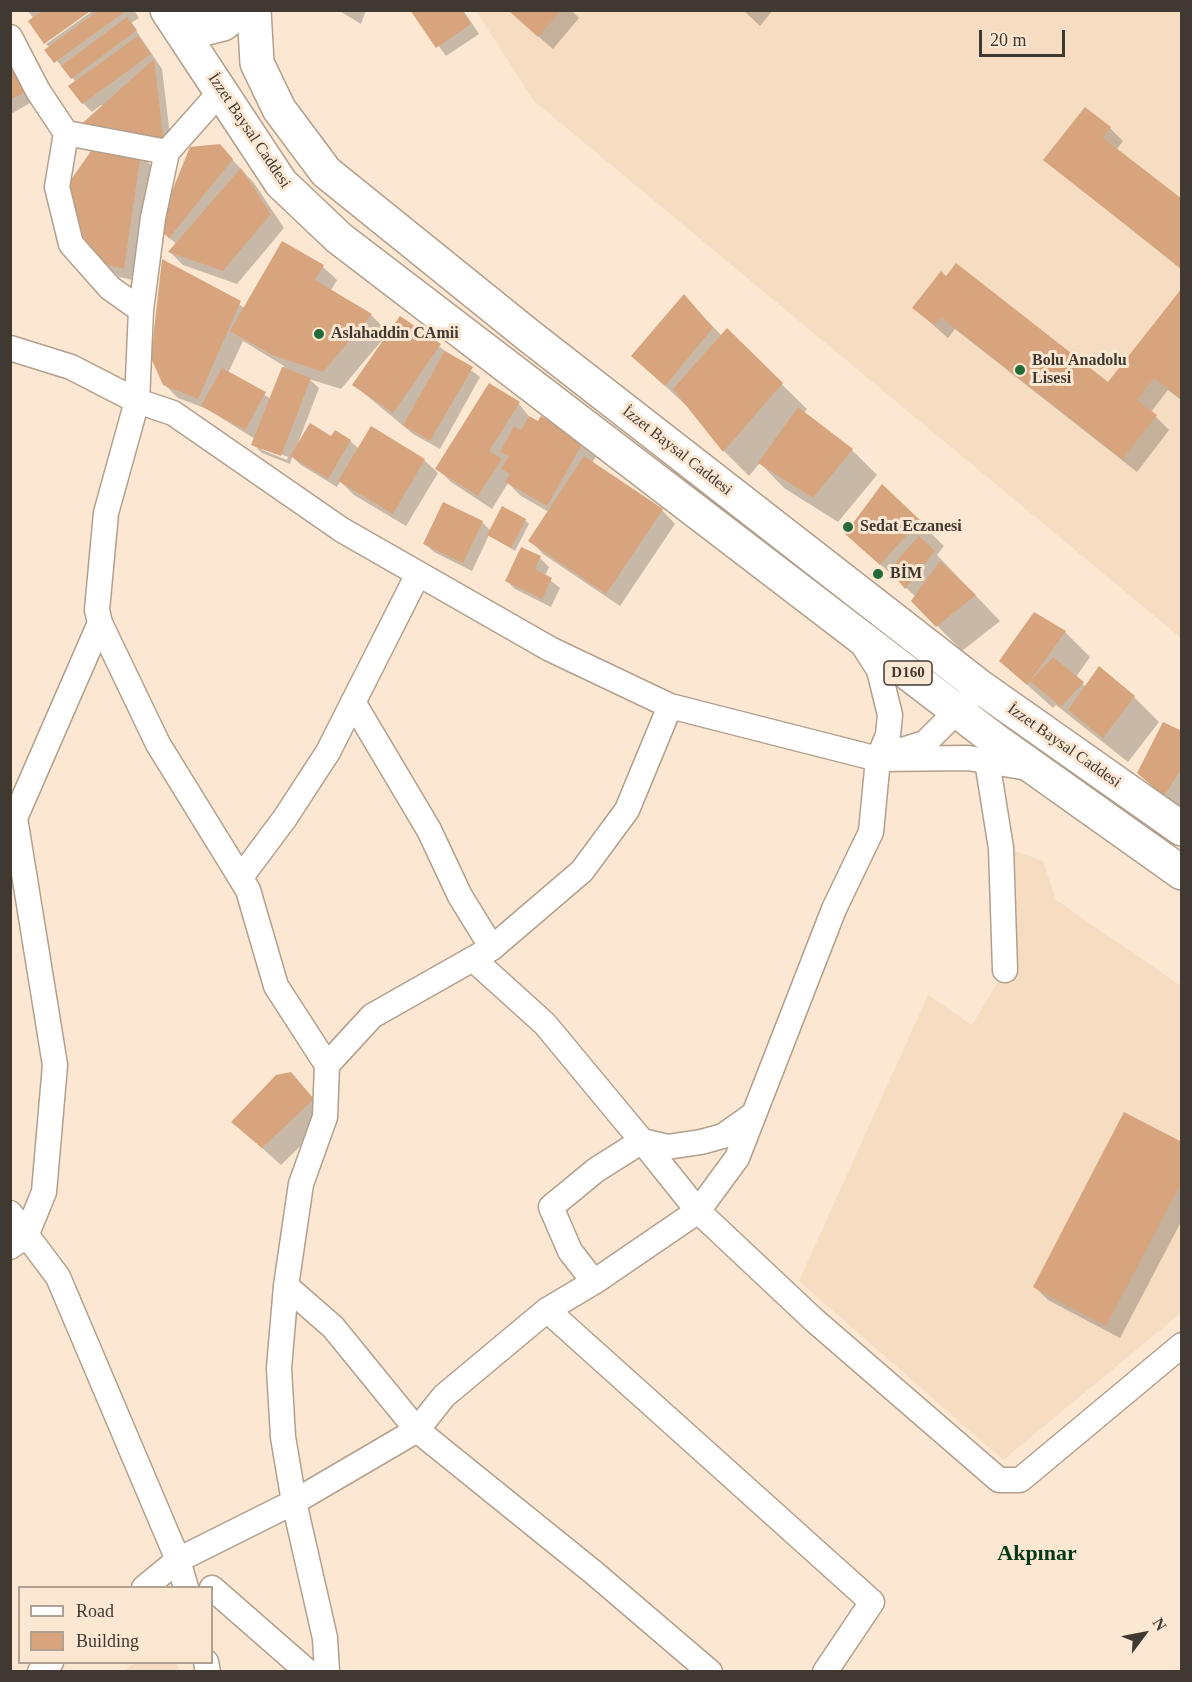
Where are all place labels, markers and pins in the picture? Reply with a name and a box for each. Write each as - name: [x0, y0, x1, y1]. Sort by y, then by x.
- place label: Aslahaddin CAmii: [331, 324, 459, 344]
- marker: Aslahaddin CAmii: [312, 327, 326, 341]
- place label: Bolu Anadolu Lisesi: [1032, 351, 1127, 389]
- marker: Bolu Anadolu Lisesi: [1013, 363, 1027, 377]
- place label: Sedat Eczanesi: [860, 517, 962, 537]
- marker: Sedat Eczanesi: [841, 520, 855, 534]
- place label: BİM: [890, 564, 922, 584]
- marker: BİM: [871, 567, 885, 581]

